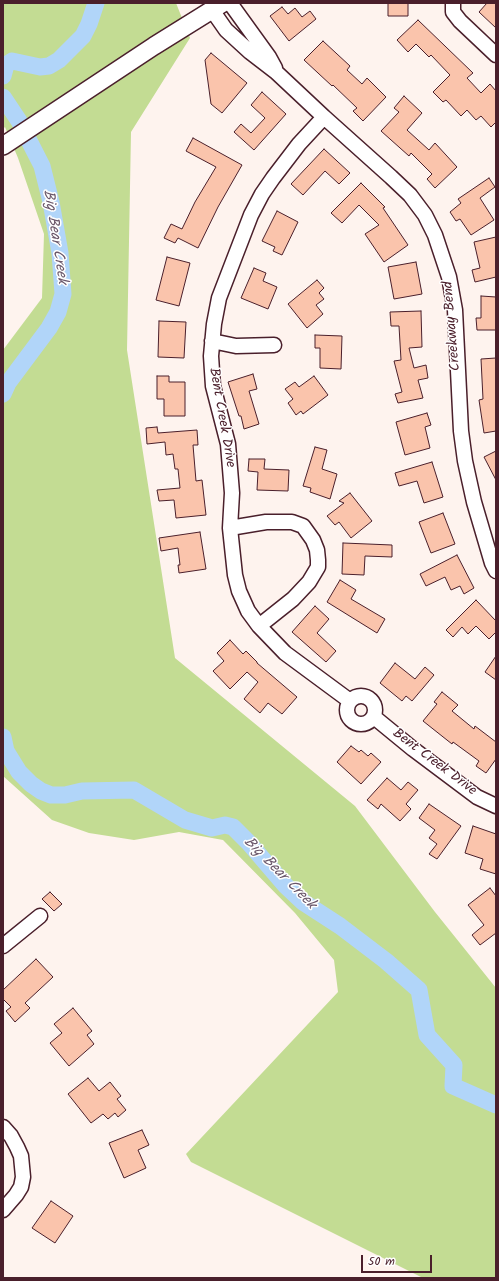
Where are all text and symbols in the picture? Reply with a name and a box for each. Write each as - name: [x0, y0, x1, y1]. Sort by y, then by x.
- water label: Big Bear Creek: [38, 189, 70, 285]
- street label: Creekway Bend: [441, 280, 465, 372]
- street label: Bent Creek Drive: [204, 367, 238, 469]
- street label: Bent Creek Drive: [389, 726, 479, 800]
- water label: Big Bear Creek: [239, 834, 319, 914]
- scale bar: [363, 1247, 434, 1273]
- text: 50 m: [368, 1252, 395, 1271]

